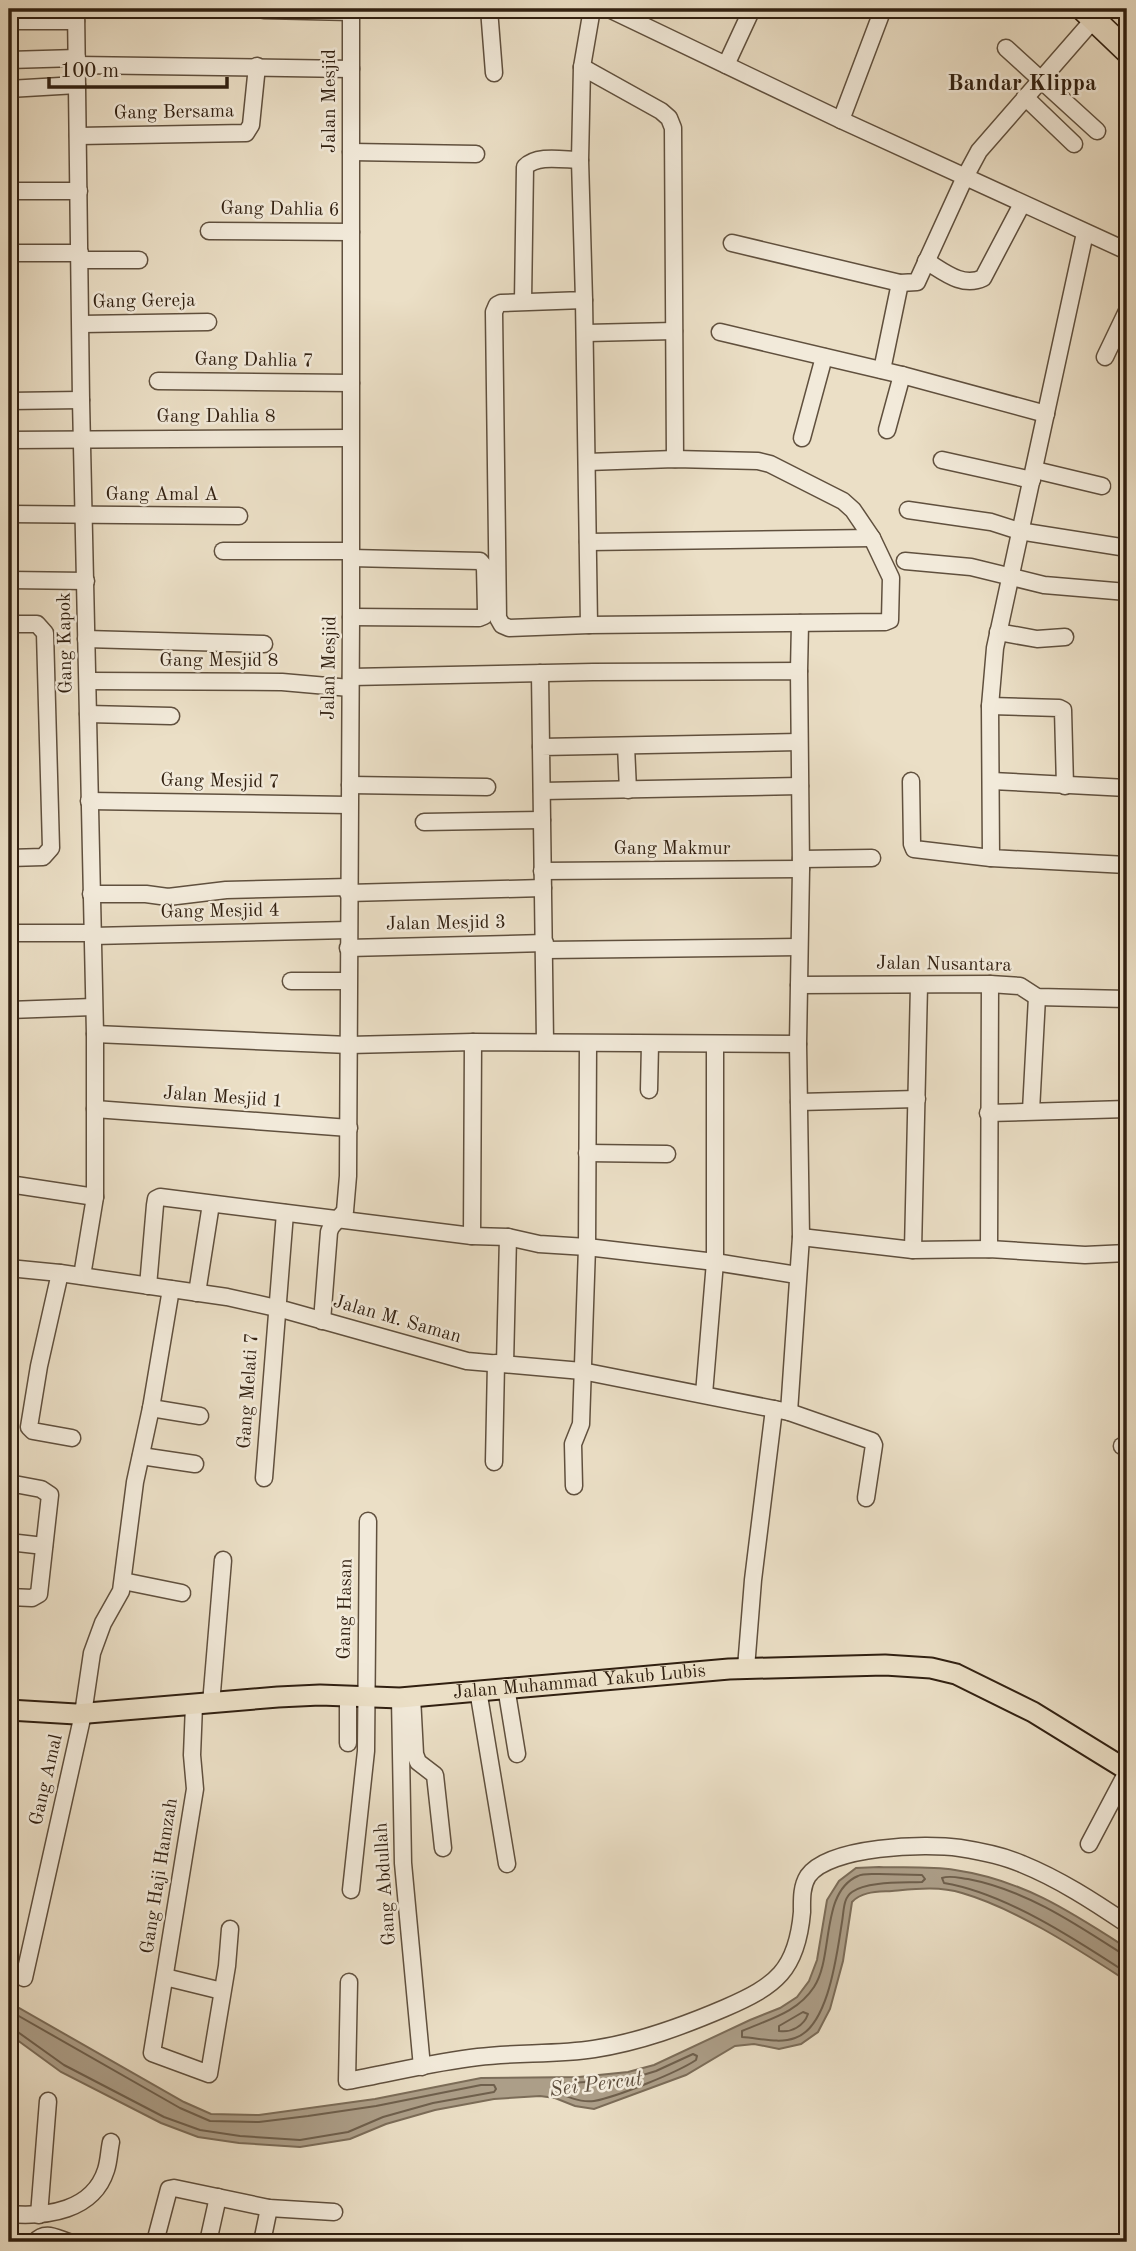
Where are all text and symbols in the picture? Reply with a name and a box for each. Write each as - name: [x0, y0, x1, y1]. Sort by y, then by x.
- scale bar: [49, 46, 228, 90]
- street label: Jalan Mesjid: [321, 49, 340, 153]
- text: 100 m: [60, 61, 119, 82]
- district label: Bandar Klippa: [947, 72, 1097, 95]
- street label: Gang Bersama: [114, 102, 235, 124]
- street label: Gang Dahlia 6: [220, 199, 340, 221]
- street label: Gang Gereja: [92, 292, 196, 312]
- street label: Gang Dahlia 7: [194, 350, 314, 372]
- street label: Gang Dahlia 8: [156, 408, 276, 427]
- street label: Gang Amal A: [106, 486, 219, 505]
- street label: Gang Kapok: [56, 592, 76, 694]
- street label: Jalan Mesjid: [320, 616, 340, 720]
- street label: Gang Mesjid 8: [159, 652, 279, 671]
- street label: Gang Mesjid 7: [160, 771, 280, 793]
- street label: Gang Makmur: [613, 840, 731, 859]
- street label: Gang Mesjid 4: [160, 901, 280, 923]
- street label: Jalan Mesjid 3: [386, 913, 506, 935]
- street label: Jalan Nusantara: [876, 954, 1013, 976]
- street label: Jalan Mesjid 1: [162, 1084, 284, 1112]
- street label: Jalan M. Saman: [331, 1293, 463, 1347]
- street label: Gang Melati 7: [235, 1332, 263, 1450]
- street label: Gang Hasan: [336, 1558, 356, 1660]
- street label: Jalan Muhammad Yakub Lubis: [452, 1662, 707, 1703]
- street label: Gang Amal: [27, 1733, 67, 1827]
- street label: Gang Haji Hamzah: [138, 1797, 182, 1955]
- street label: Gang Abdullah: [372, 1822, 400, 1946]
- water label: Sei Percut: [548, 2069, 644, 2101]

